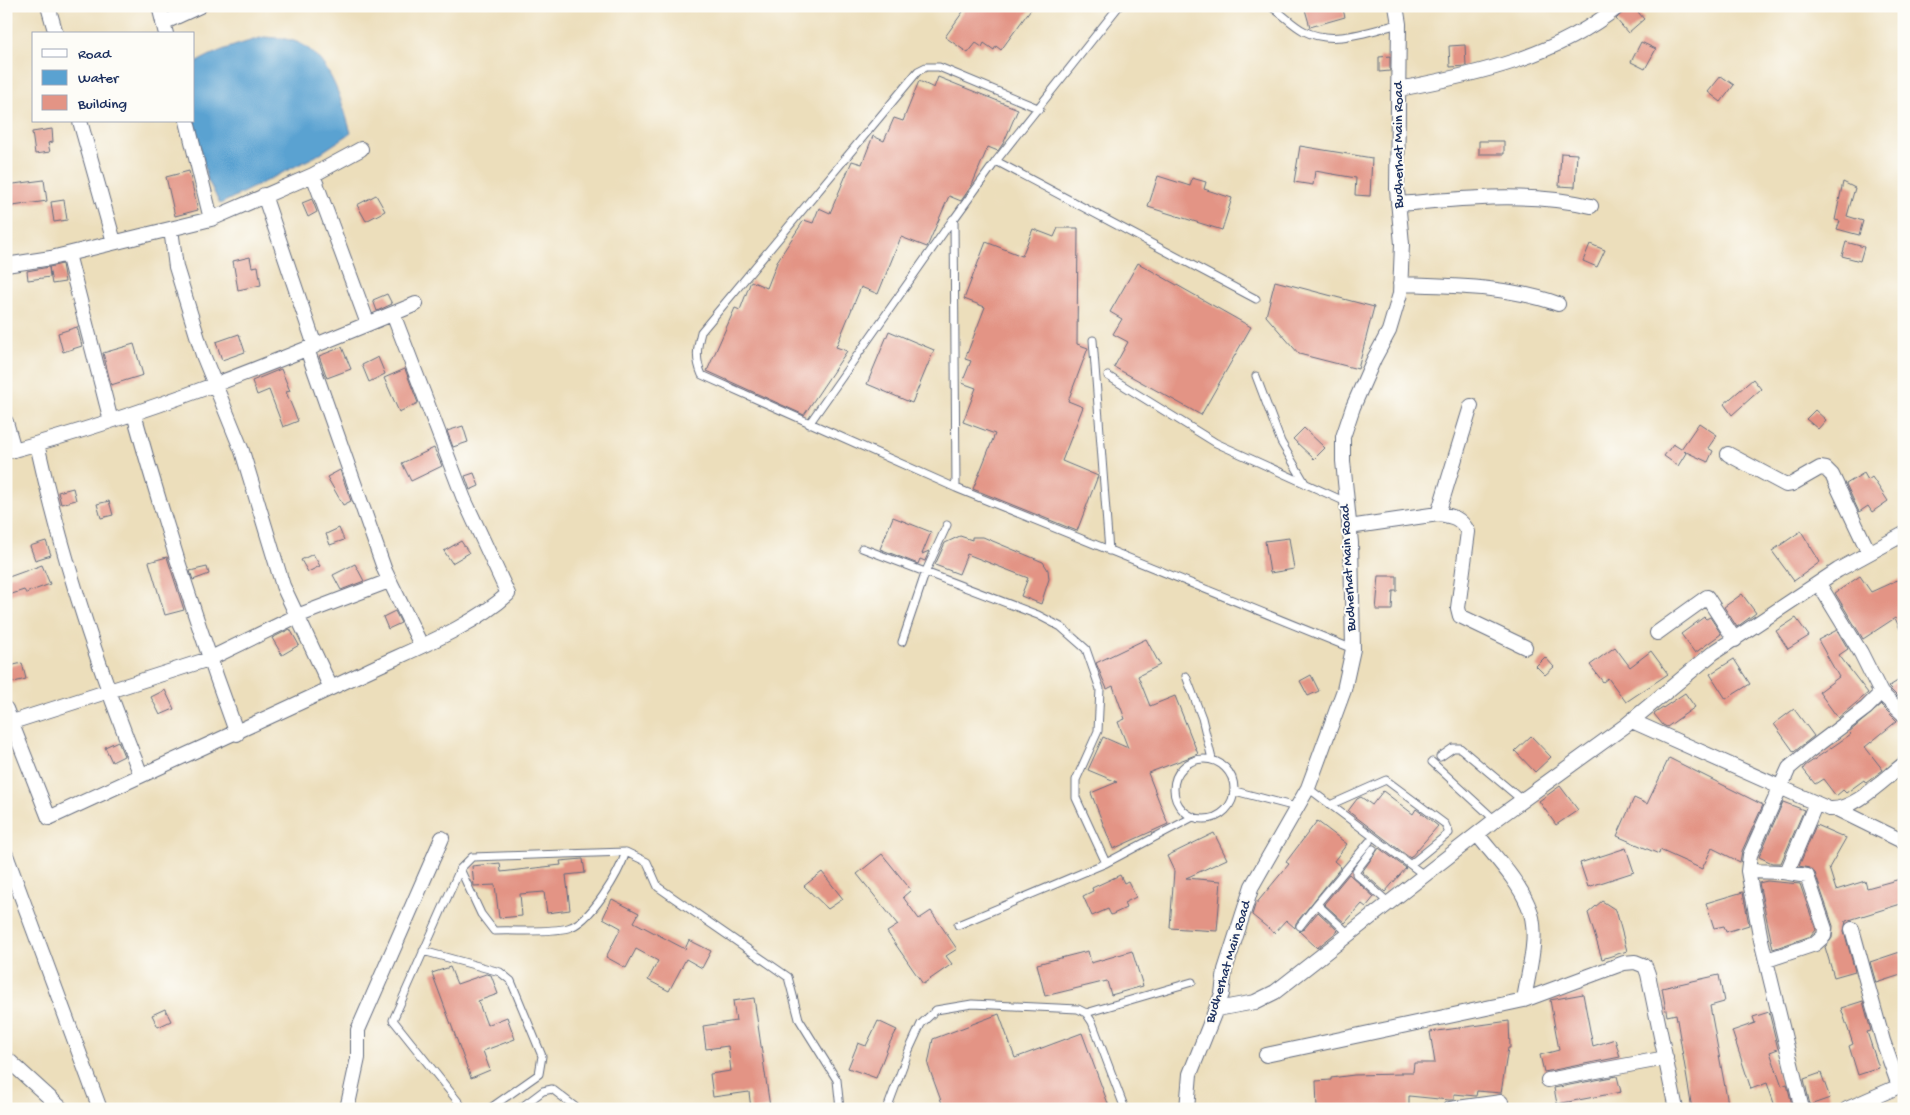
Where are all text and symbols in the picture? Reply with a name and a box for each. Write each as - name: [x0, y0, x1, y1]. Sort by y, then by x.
- legend: [32, 32, 195, 122]
- text: Road: [78, 46, 112, 64]
- text: Water: [78, 70, 120, 88]
- street label: Budherhat Main Road: [1391, 80, 1408, 210]
- text: Building: [77, 96, 127, 114]
- street label: Budherhat Main Road: [1337, 502, 1361, 633]
- street label: Budherhat Main Road: [1202, 897, 1256, 1026]

